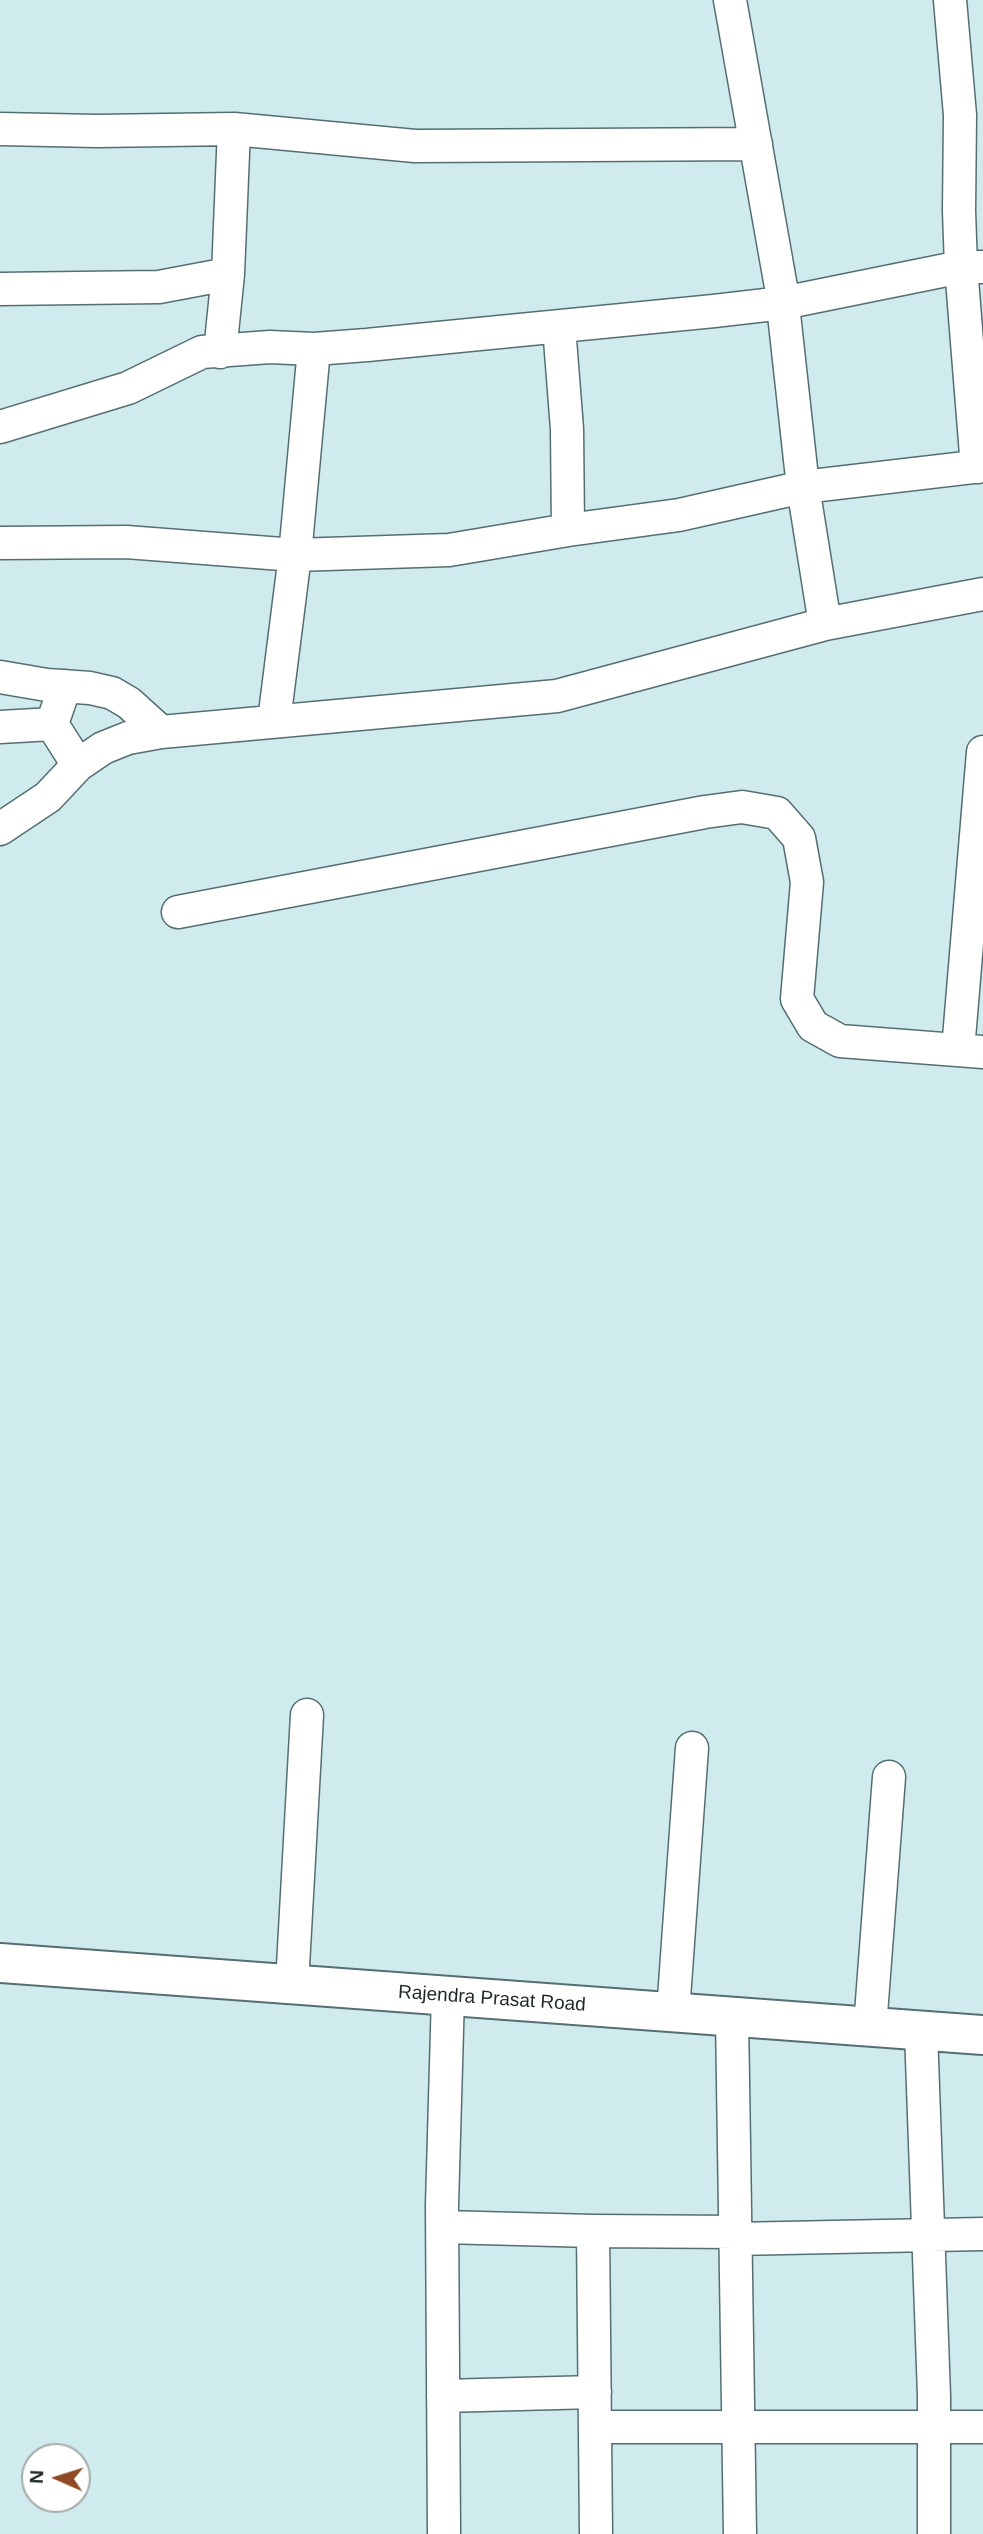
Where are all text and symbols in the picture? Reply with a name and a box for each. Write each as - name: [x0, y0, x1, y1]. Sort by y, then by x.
- street label: Rajendra Prasat Road: [397, 1981, 587, 2017]
- north arrow: [21, 2443, 91, 2513]
- text: N: [26, 2470, 47, 2484]

